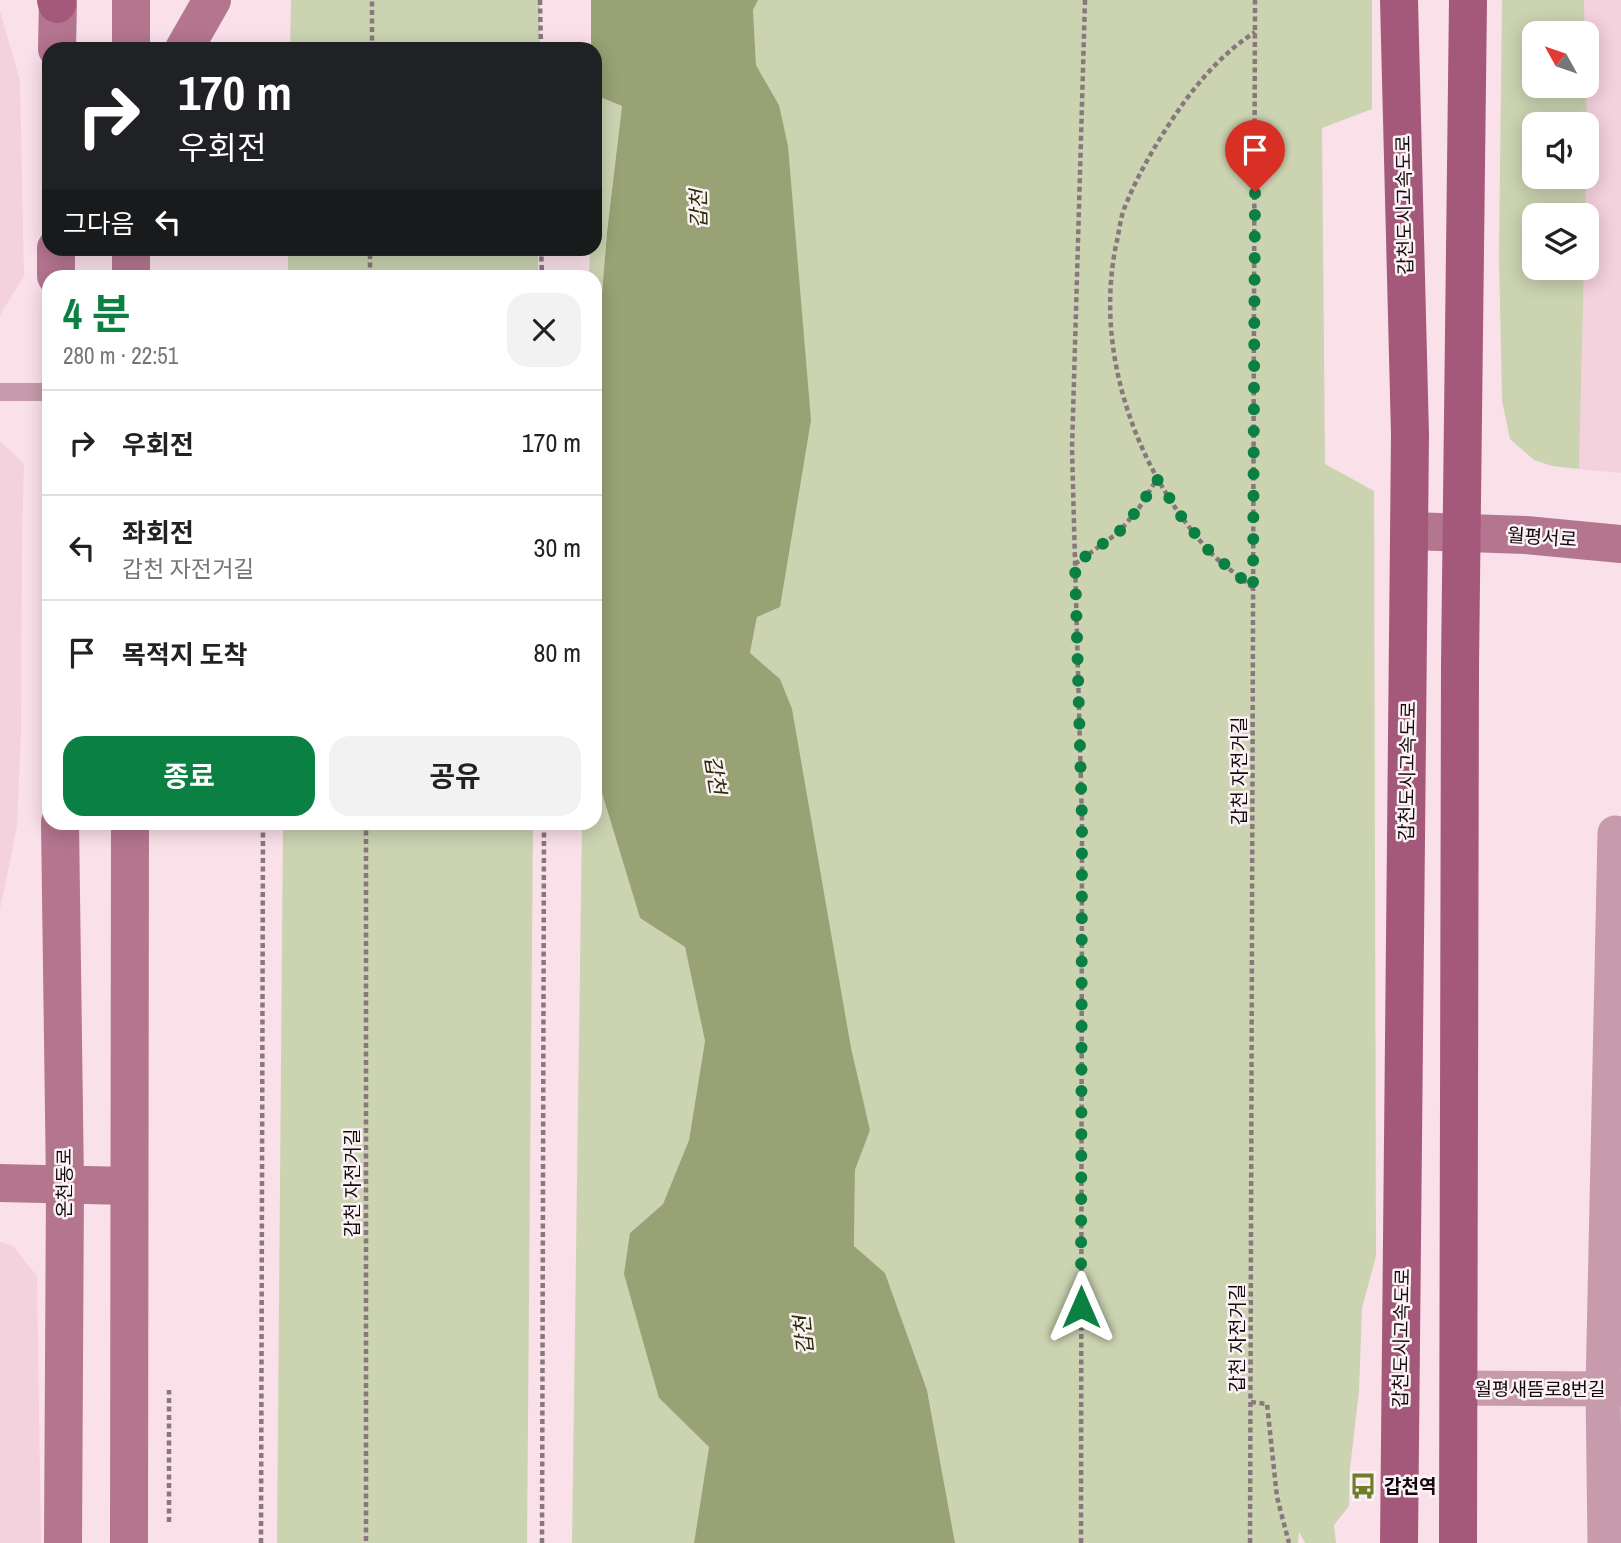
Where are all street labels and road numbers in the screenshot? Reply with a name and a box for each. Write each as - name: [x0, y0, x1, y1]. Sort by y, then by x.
- street label: 갑천도시고속도로: [1390, 135, 1418, 275]
- street label: 월평서로: [1506, 522, 1578, 552]
- street label: 갑천도시고속도로: [1393, 701, 1421, 841]
- street label: 갑천 자전거길: [1226, 716, 1252, 826]
- street label: 갑천 자전거길: [339, 1128, 365, 1238]
- street label: 온천동로: [51, 1148, 77, 1218]
- street label: 갑천도시고속도로: [1387, 1268, 1415, 1408]
- street label: 갑천 자전거길: [1224, 1283, 1250, 1393]
- street label: 월평새뜸로8번길: [1474, 1376, 1606, 1402]

